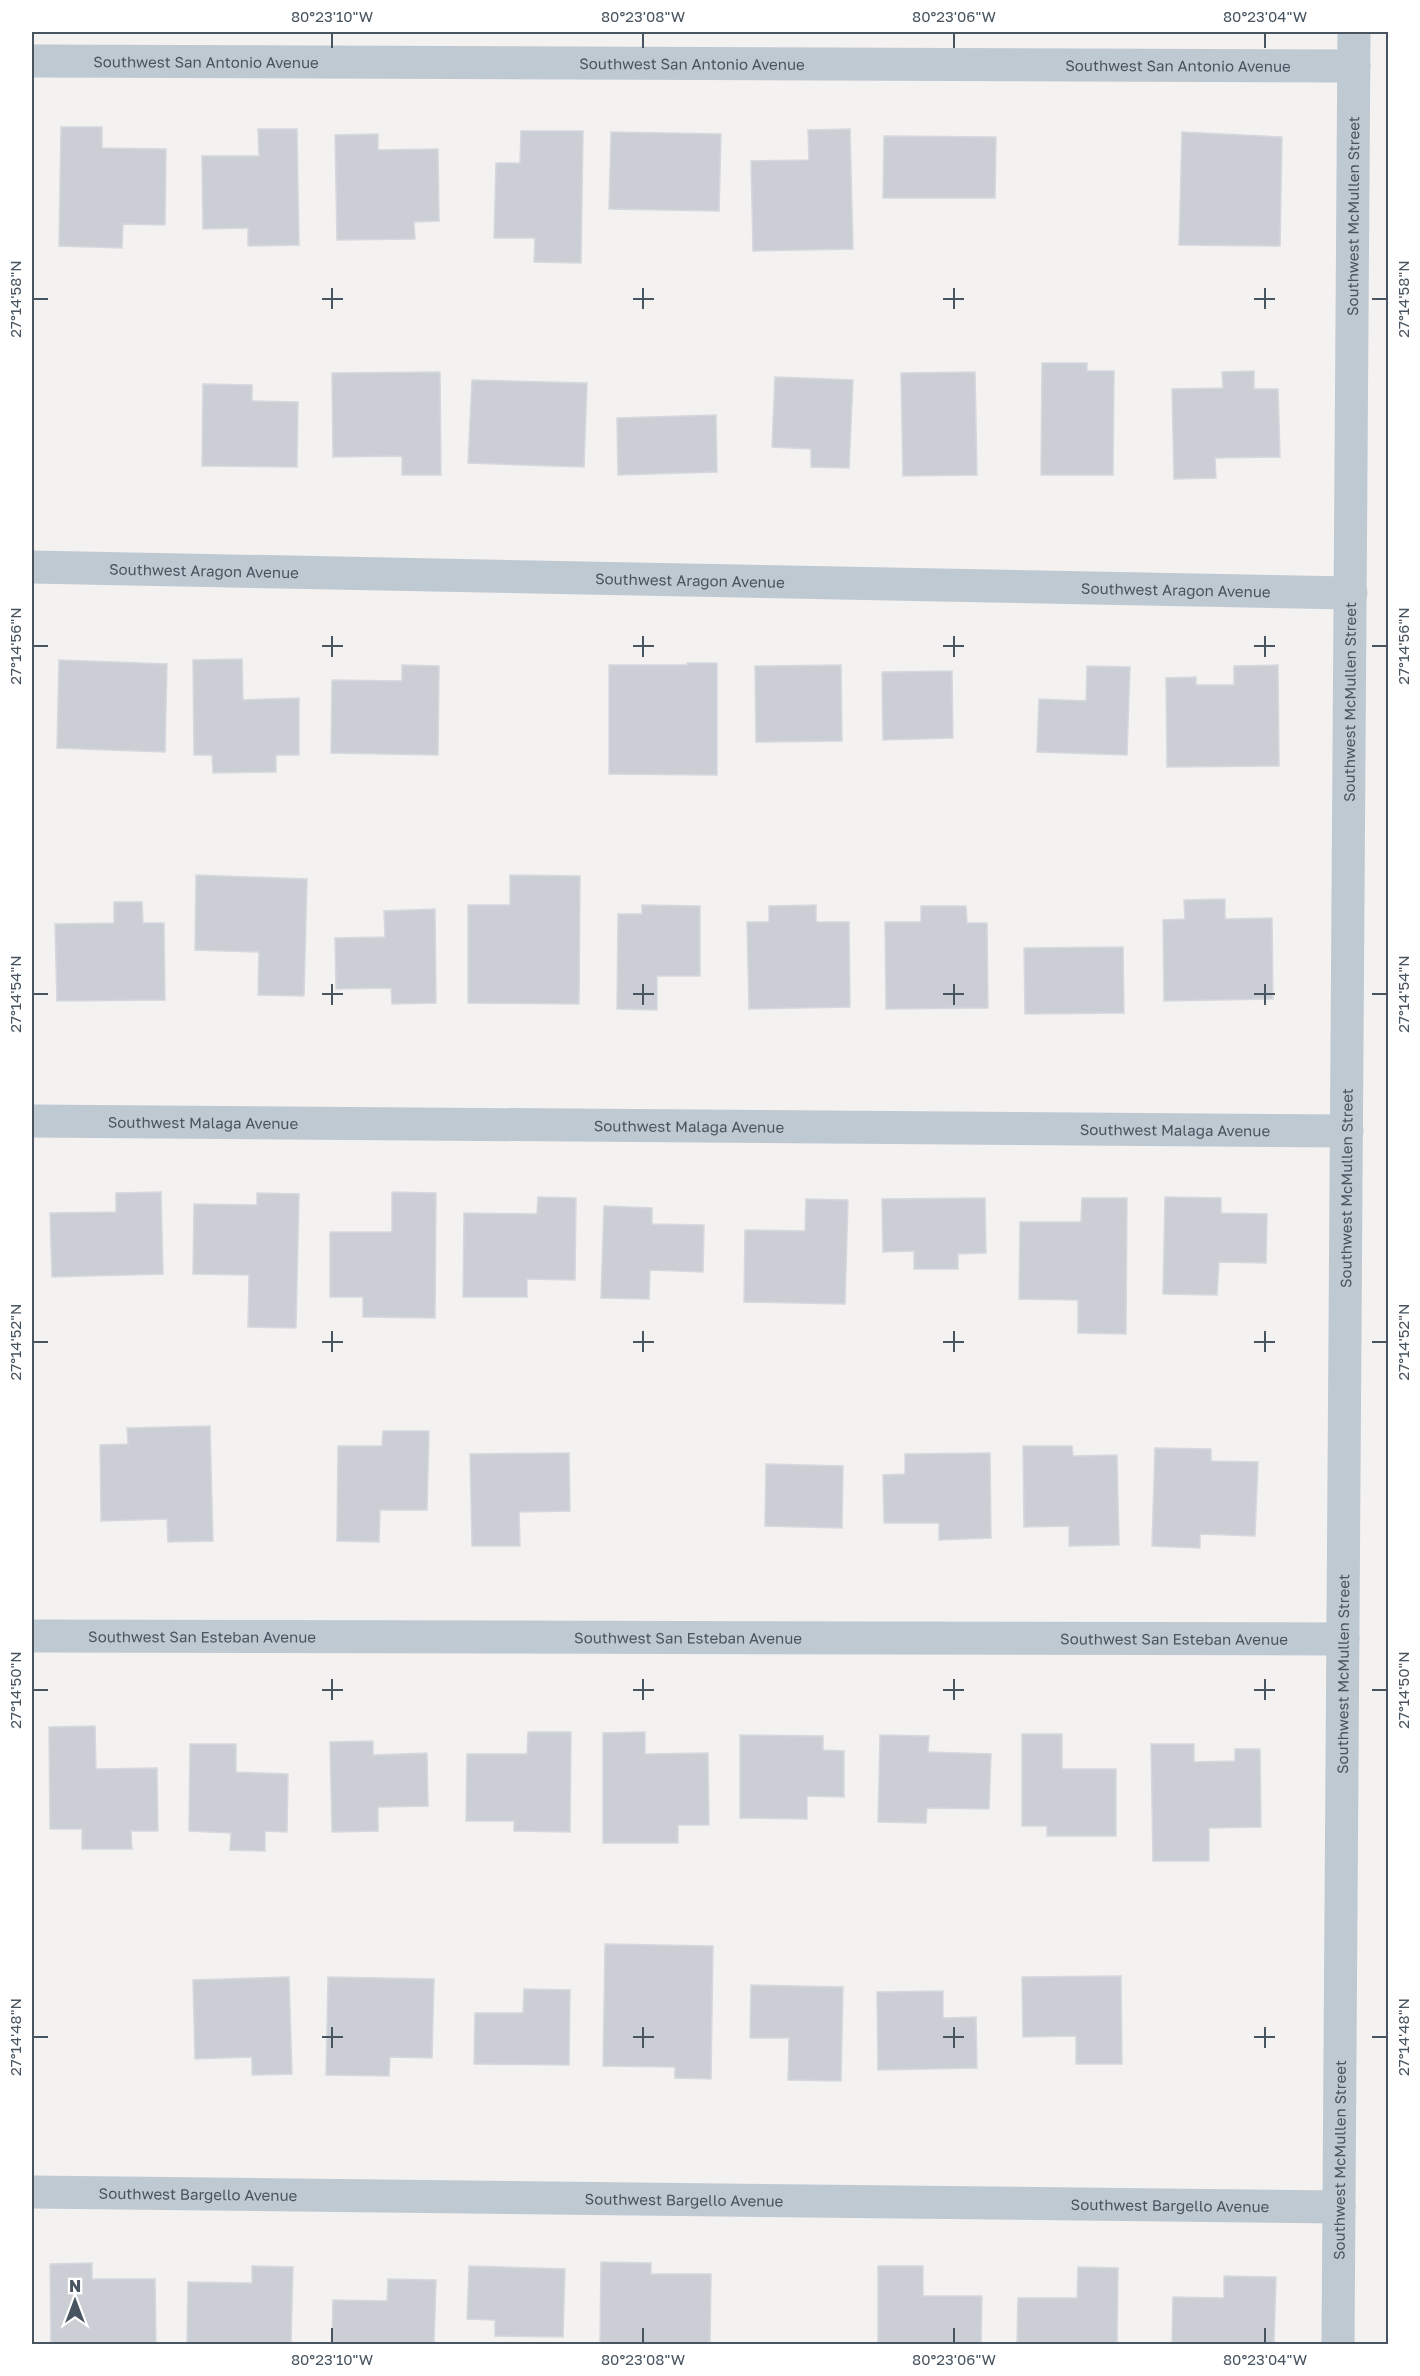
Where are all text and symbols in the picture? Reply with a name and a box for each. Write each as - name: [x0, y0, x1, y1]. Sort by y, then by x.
- text: 80°23'10"W: [291, 7, 373, 25]
- text: 80°23'08"W: [601, 7, 685, 25]
- text: 80°23'06"W: [912, 7, 996, 25]
- text: 80°23'04"W: [1223, 7, 1307, 25]
- street label: Southwest San Antonio Avenue: [93, 52, 319, 71]
- street label: Southwest San Antonio Avenue: [579, 54, 805, 73]
- street label: Southwest San Antonio Avenue: [1065, 56, 1291, 75]
- street label: Southwest McMullen Street: [1343, 116, 1362, 316]
- text: 27°14'58"N: [6, 260, 24, 338]
- text: 27°14'58"N: [1394, 260, 1412, 338]
- street label: Southwest Aragon Avenue: [109, 560, 299, 581]
- street label: Southwest Aragon Avenue: [595, 569, 785, 591]
- street label: Southwest Aragon Avenue: [1081, 579, 1271, 600]
- street label: Southwest McMullen Street: [1340, 602, 1359, 802]
- text: 27°14'56"N: [6, 607, 24, 685]
- text: 27°14'56"N: [1394, 607, 1412, 685]
- text: 27°14'54"N: [6, 955, 24, 1033]
- text: 27°14'54"N: [1394, 955, 1412, 1033]
- street label: Southwest McMullen Street: [1336, 1088, 1356, 1288]
- street label: Southwest Malaga Avenue: [108, 1113, 299, 1132]
- street label: Southwest Malaga Avenue: [594, 1116, 785, 1136]
- street label: Southwest Malaga Avenue: [1080, 1120, 1271, 1139]
- text: 27°14'52"N: [6, 1304, 24, 1380]
- text: 27°14'52"N: [1394, 1304, 1412, 1380]
- street label: Southwest McMullen Street: [1333, 1574, 1352, 1774]
- street label: Southwest San Esteban Avenue: [88, 1627, 316, 1646]
- street label: Southwest San Esteban Avenue: [574, 1628, 802, 1647]
- street label: Southwest San Esteban Avenue: [1060, 1629, 1288, 1648]
- text: 27°14'50"N: [6, 1651, 24, 1729]
- text: 27°14'50"N: [1394, 1651, 1412, 1729]
- text: 27°14'48"N: [6, 1998, 24, 2076]
- text: 27°14'48"N: [1394, 1998, 1412, 2076]
- street label: Southwest McMullen Street: [1330, 2060, 1349, 2260]
- street label: Southwest Bargello Avenue: [99, 2184, 298, 2204]
- street label: Southwest Bargello Avenue: [585, 2189, 784, 2210]
- street label: Southwest Bargello Avenue: [1070, 2195, 1270, 2215]
- north arrow: [45, 2271, 105, 2331]
- text: N: [69, 2276, 81, 2296]
- text: 80°23'10"W: [291, 2350, 373, 2368]
- text: 80°23'08"W: [601, 2350, 685, 2368]
- text: 80°23'06"W: [912, 2350, 996, 2368]
- text: 80°23'04"W: [1223, 2350, 1307, 2368]

